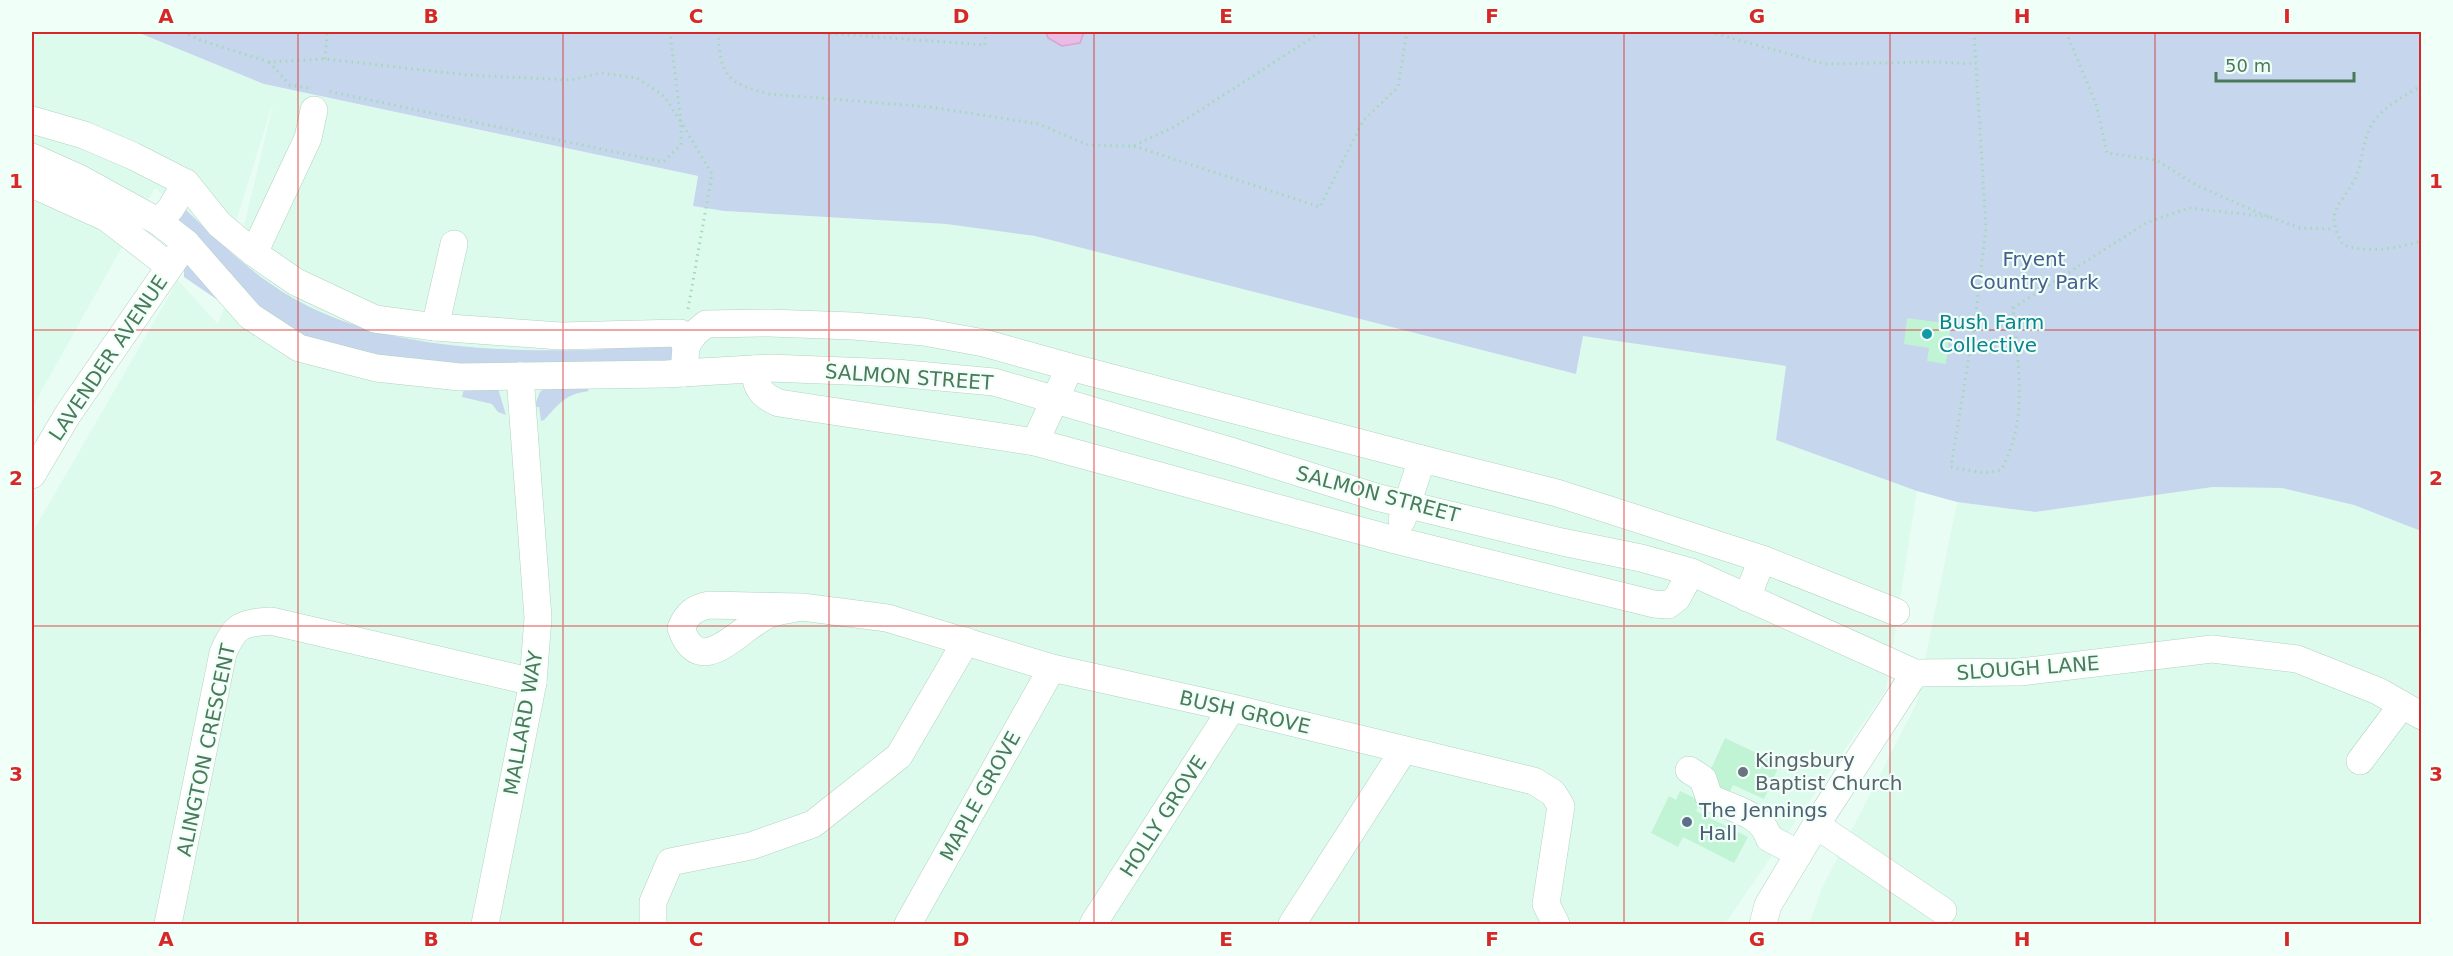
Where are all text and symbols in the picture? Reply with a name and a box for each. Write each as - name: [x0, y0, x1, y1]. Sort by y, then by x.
- text: A: [158, 4, 174, 28]
- text: B: [423, 4, 439, 28]
- text: C: [689, 4, 703, 28]
- text: D: [953, 4, 969, 28]
- text: E: [1219, 4, 1233, 28]
- text: F: [1485, 4, 1499, 28]
- text: G: [1749, 4, 1765, 28]
- text: H: [2014, 4, 2030, 28]
- text: I: [2283, 4, 2291, 28]
- scale bar: [2216, 45, 2354, 83]
- text: 50 m: [2225, 55, 2271, 76]
- text: 1: [9, 169, 23, 193]
- text: 1: [2429, 169, 2443, 193]
- park label: Fryent Country Park: [1969, 247, 2099, 294]
- street label: LAVENDER AVENUE: [44, 271, 172, 445]
- place label: Bush Farm Collective: [1939, 310, 2044, 357]
- marker: Bush Farm Collective: [1920, 327, 1934, 341]
- street label: SALMON STREET: [824, 359, 995, 395]
- street label: SALMON STREET: [1294, 461, 1463, 528]
- text: 2: [9, 466, 23, 490]
- text: 2: [2429, 466, 2443, 490]
- street label: ALINGTON CRESCENT: [172, 641, 240, 858]
- street label: MALLARD WAY: [499, 648, 548, 797]
- street label: SLOUGH LANE: [1956, 651, 2100, 685]
- street label: BUSH GROVE: [1177, 685, 1313, 739]
- street label: MAPLE GROVE: [935, 727, 1025, 865]
- place label: Kingsbury Baptist Church: [1755, 748, 1902, 795]
- street label: HOLLY GROVE: [1115, 751, 1211, 881]
- text: 3: [9, 762, 23, 786]
- text: 3: [2429, 762, 2443, 786]
- marker: Kingsbury Baptist Church: [1736, 765, 1750, 779]
- place label: The Jennings Hall: [1698, 798, 1827, 845]
- marker: The Jennings Hall: [1680, 815, 1694, 829]
- text: A: [158, 927, 174, 951]
- text: B: [423, 927, 439, 951]
- text: C: [689, 927, 703, 951]
- text: D: [953, 927, 969, 951]
- text: E: [1219, 927, 1233, 951]
- text: F: [1485, 927, 1499, 951]
- text: G: [1749, 927, 1765, 951]
- text: H: [2014, 927, 2030, 951]
- text: I: [2283, 927, 2291, 951]

